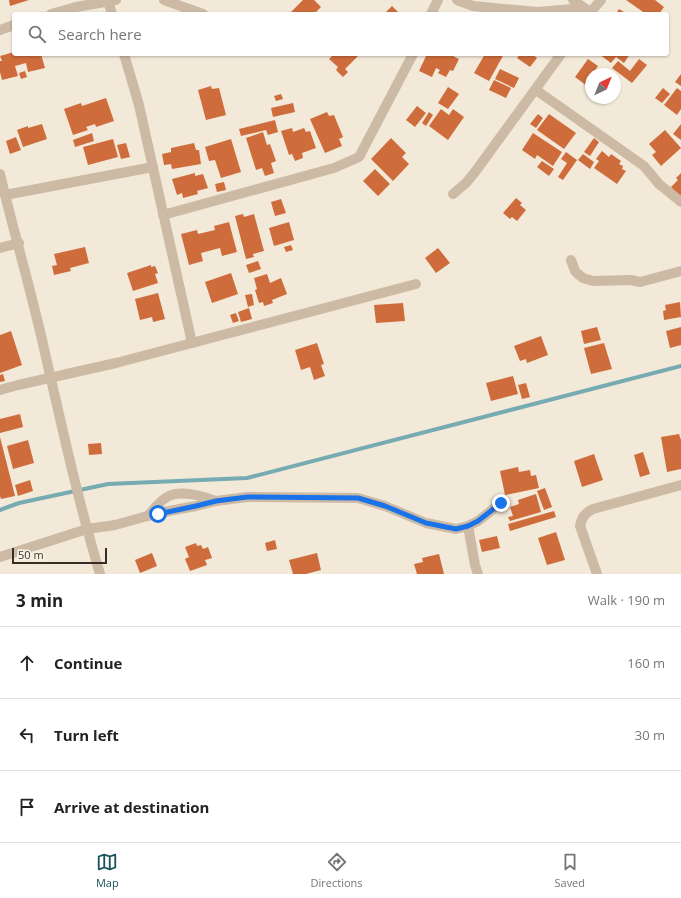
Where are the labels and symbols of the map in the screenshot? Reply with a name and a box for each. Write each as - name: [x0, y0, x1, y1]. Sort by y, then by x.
- north arrow: [585, 68, 621, 104]
- route end: [492, 494, 510, 512]
- route start: [149, 505, 167, 523]
- scale bar: [12, 546, 107, 565]

